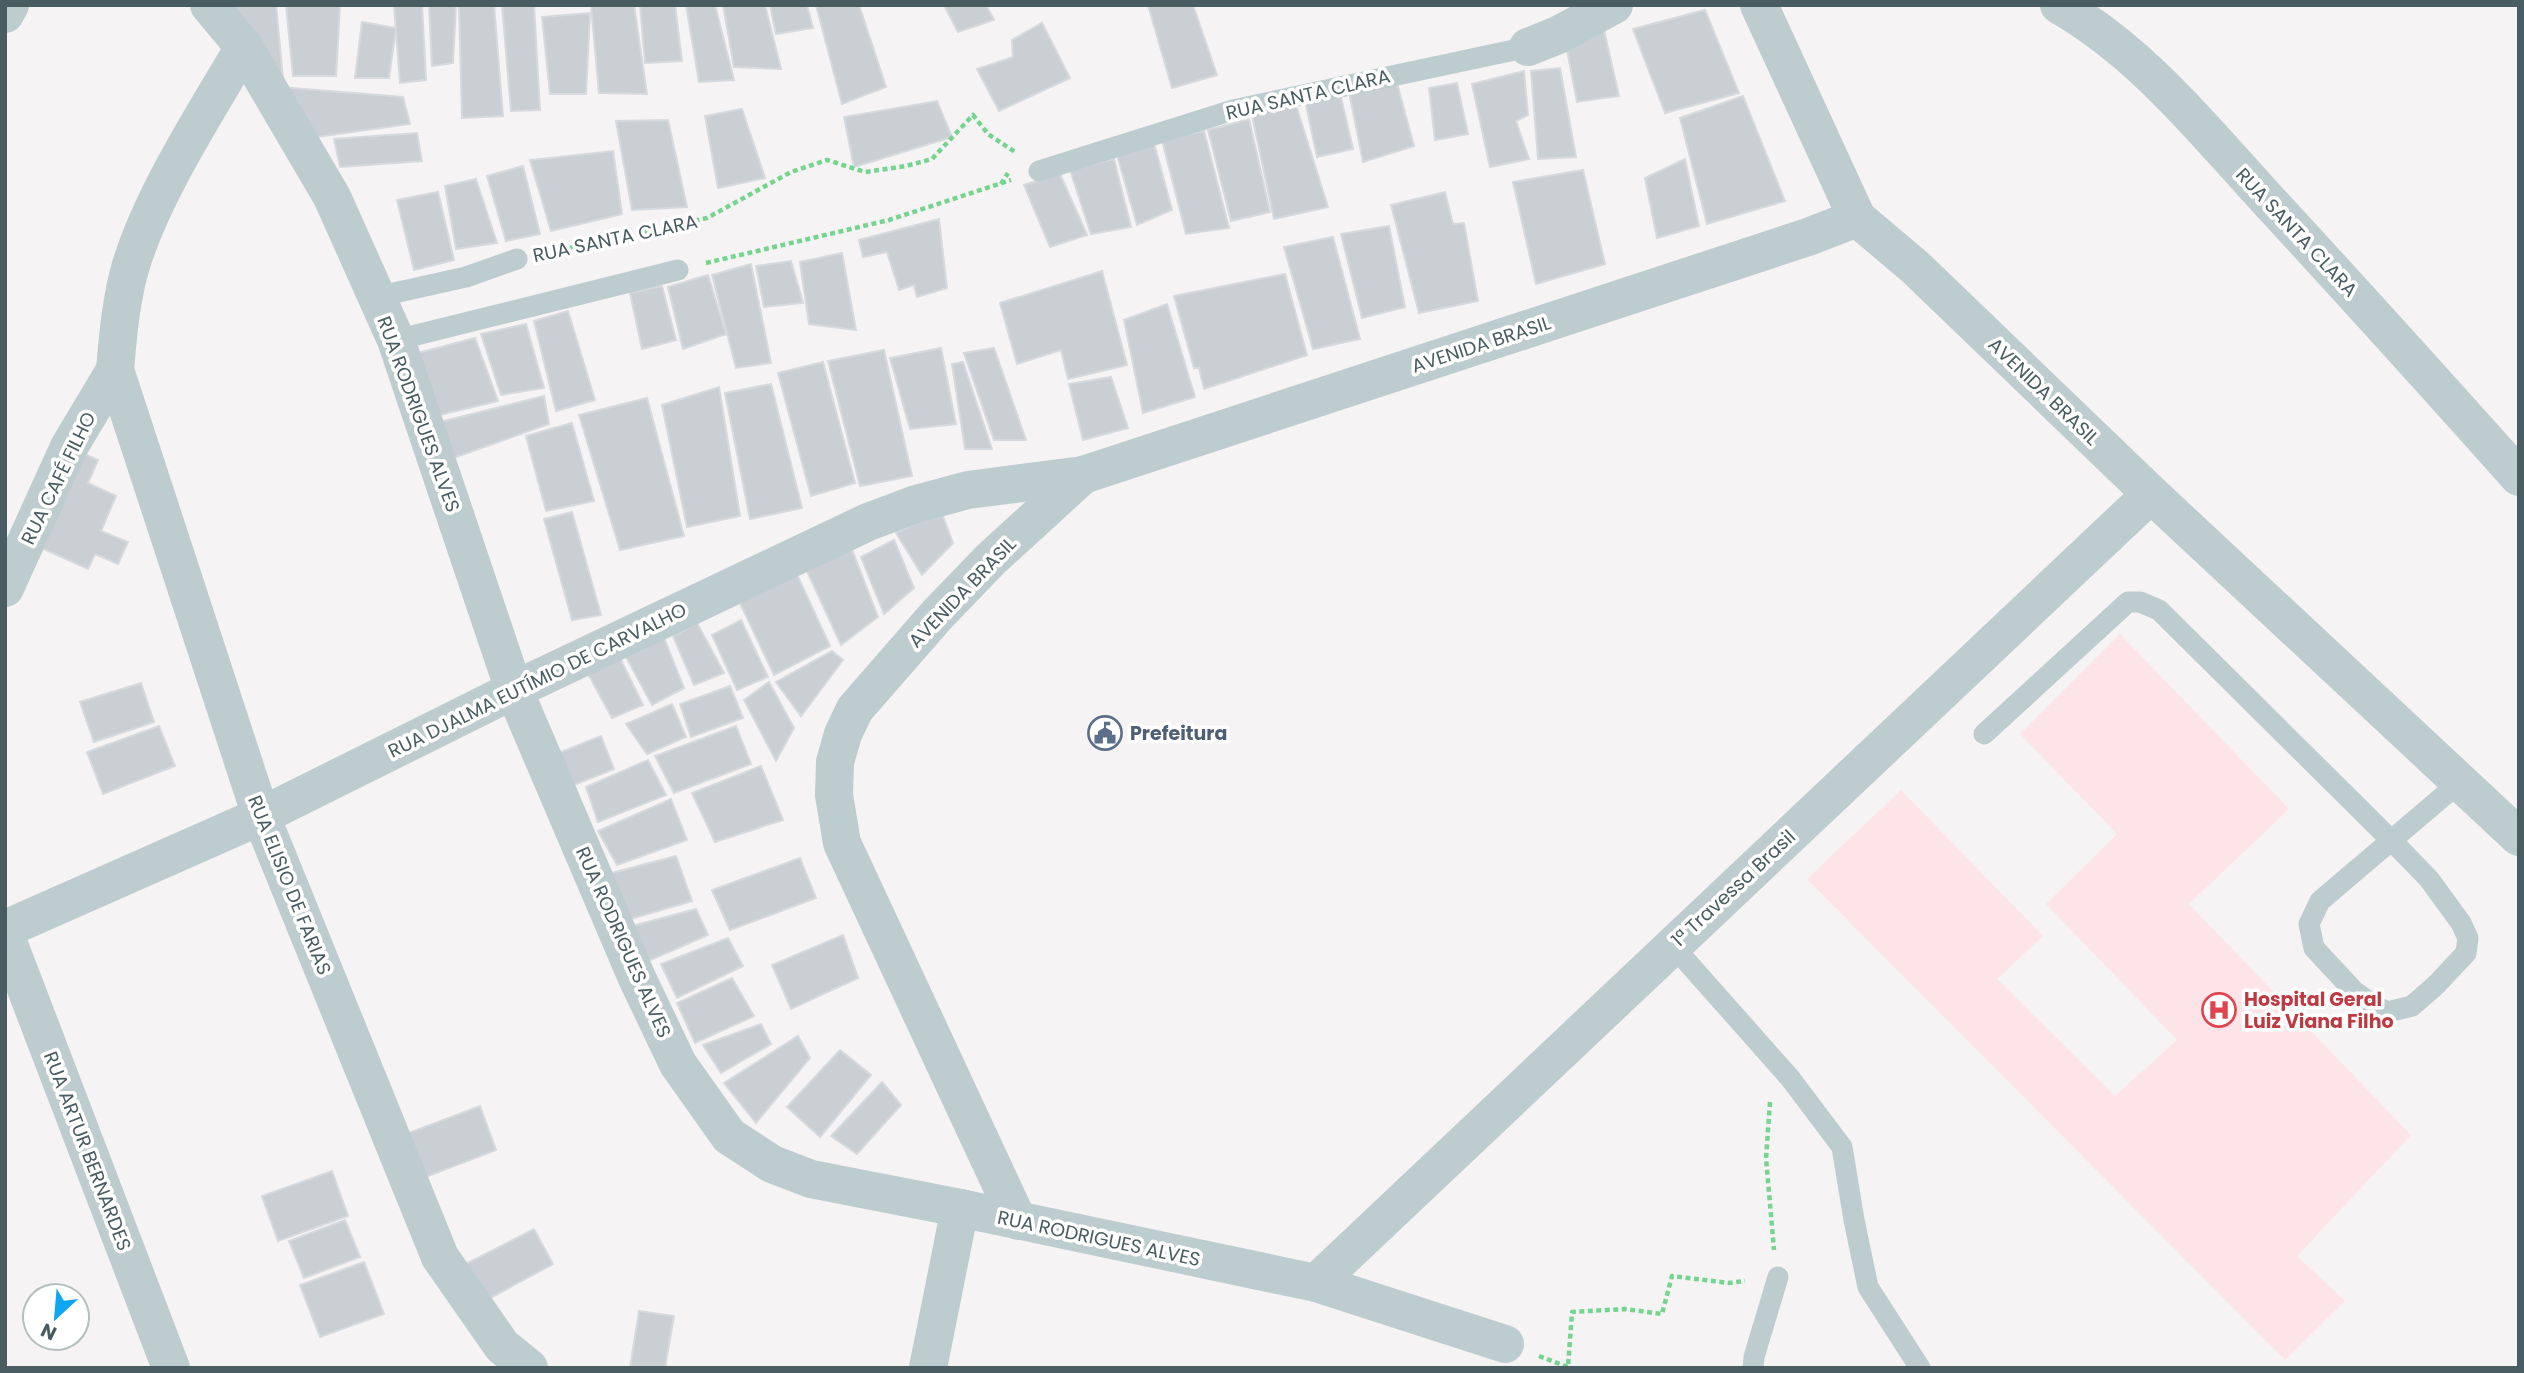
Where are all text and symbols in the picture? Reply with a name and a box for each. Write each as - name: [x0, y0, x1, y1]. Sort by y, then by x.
- street label: RUA SANTA CLARA: [1223, 62, 1393, 127]
- street label: RUA SANTA CLARA: [2230, 162, 2364, 303]
- street label: RUA SANTA CLARA: [530, 208, 700, 269]
- street label: AVENIDA BRASIL: [1408, 309, 1554, 380]
- street label: RUA RODRIGUES ALVES: [370, 312, 467, 516]
- street label: AVENIDA BRASIL: [1982, 331, 2105, 451]
- street label: RUA CAFÉ FILHO: [15, 407, 102, 549]
- street label: AVENIDA BRASIL: [902, 531, 1022, 654]
- street label: RUA DJALMA EUTÍMIO DE CARVALHO: [384, 596, 691, 765]
- public building icon: Prefeitura: [1086, 714, 1124, 752]
- place label: Prefeitura: [1130, 720, 1227, 747]
- street label: RUA ELISIO DE FARIAS: [241, 791, 338, 979]
- street label: 1ª Travessa Brasil: [1665, 824, 1801, 953]
- street label: RUA RODRIGUES ALVES: [569, 842, 678, 1042]
- place label: Hospital Geral Luiz Viana Filho: [2244, 986, 2394, 1035]
- hospital icon: Hospital Geral Luiz Viana Filho: [2200, 991, 2238, 1029]
- street label: RUA ARTUR BERNARDES: [37, 1048, 138, 1255]
- street label: RUA RODRIGUES ALVES: [995, 1204, 1203, 1273]
- north arrow: [21, 1282, 91, 1352]
- text: N: [36, 1317, 61, 1347]

